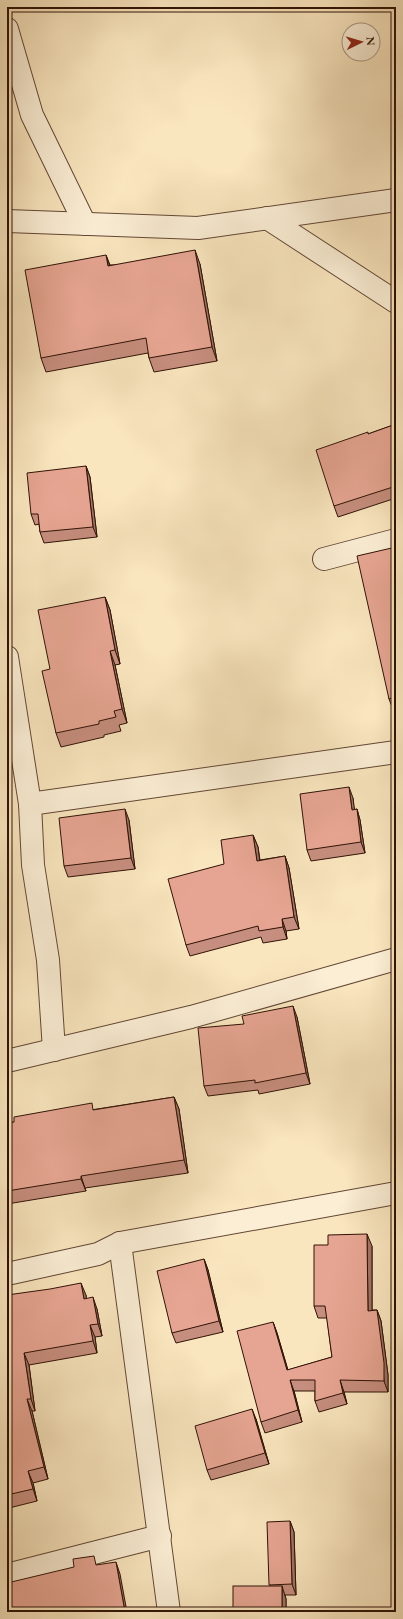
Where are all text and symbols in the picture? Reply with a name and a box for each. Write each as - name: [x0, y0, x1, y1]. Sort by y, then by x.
- north arrow: [341, 22, 381, 62]
- text: N: [364, 36, 378, 46]

